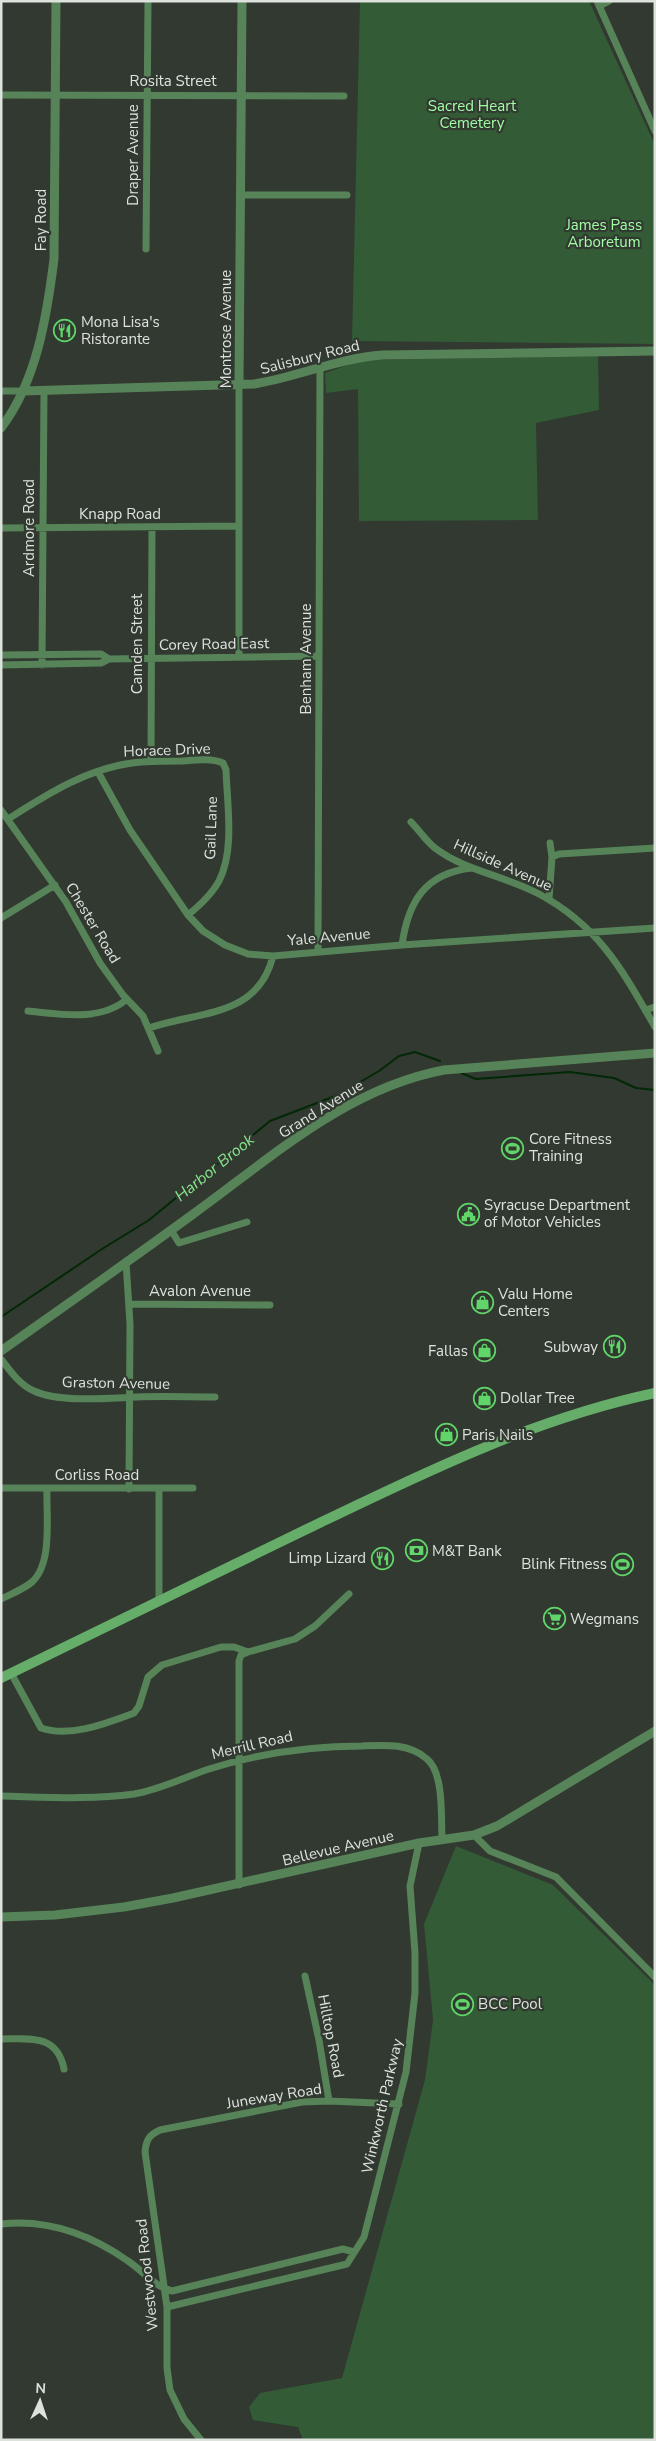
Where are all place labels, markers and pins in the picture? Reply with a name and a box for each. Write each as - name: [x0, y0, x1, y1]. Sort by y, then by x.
- place label: Mona Lisa's Ristorante: [81, 312, 160, 349]
- restaurant icon: Mona Lisa's Ristorante: [53, 319, 77, 343]
- place label: Core Fitness Training: [529, 1129, 612, 1166]
- sports icon: Core Fitness Training: [501, 1136, 525, 1160]
- place label: Syracuse Department of Motor Vehicles: [484, 1195, 631, 1232]
- public building icon: Syracuse Department of Motor Vehicles: [456, 1202, 480, 1226]
- place label: Valu Home Centers: [497, 1284, 573, 1321]
- shop icon: Valu Home Centers: [470, 1291, 494, 1315]
- restaurant icon: Subway: [602, 1335, 626, 1359]
- place label: Subway: [544, 1337, 598, 1357]
- shop icon: Fallas: [472, 1339, 496, 1363]
- place label: Fallas: [428, 1341, 468, 1361]
- shop icon: Dollar Tree: [472, 1386, 496, 1410]
- place label: Dollar Tree: [500, 1388, 575, 1408]
- shop icon: Paris Nails: [434, 1423, 458, 1447]
- place label: Paris Nails: [462, 1425, 533, 1445]
- bank icon: M&T Bank: [404, 1539, 428, 1563]
- place label: M&T Bank: [432, 1541, 502, 1561]
- restaurant icon: Limp Lizard: [370, 1546, 394, 1570]
- place label: Limp Lizard: [288, 1548, 366, 1568]
- sports icon: Blink Fitness: [611, 1552, 635, 1576]
- place label: Blink Fitness: [521, 1554, 607, 1574]
- supermarket icon: Wegmans: [542, 1607, 566, 1631]
- place label: Wegmans: [570, 1609, 639, 1629]
- sports icon: BCC Pool: [450, 1992, 474, 2016]
- place label: BCC Pool: [478, 1994, 543, 2014]

